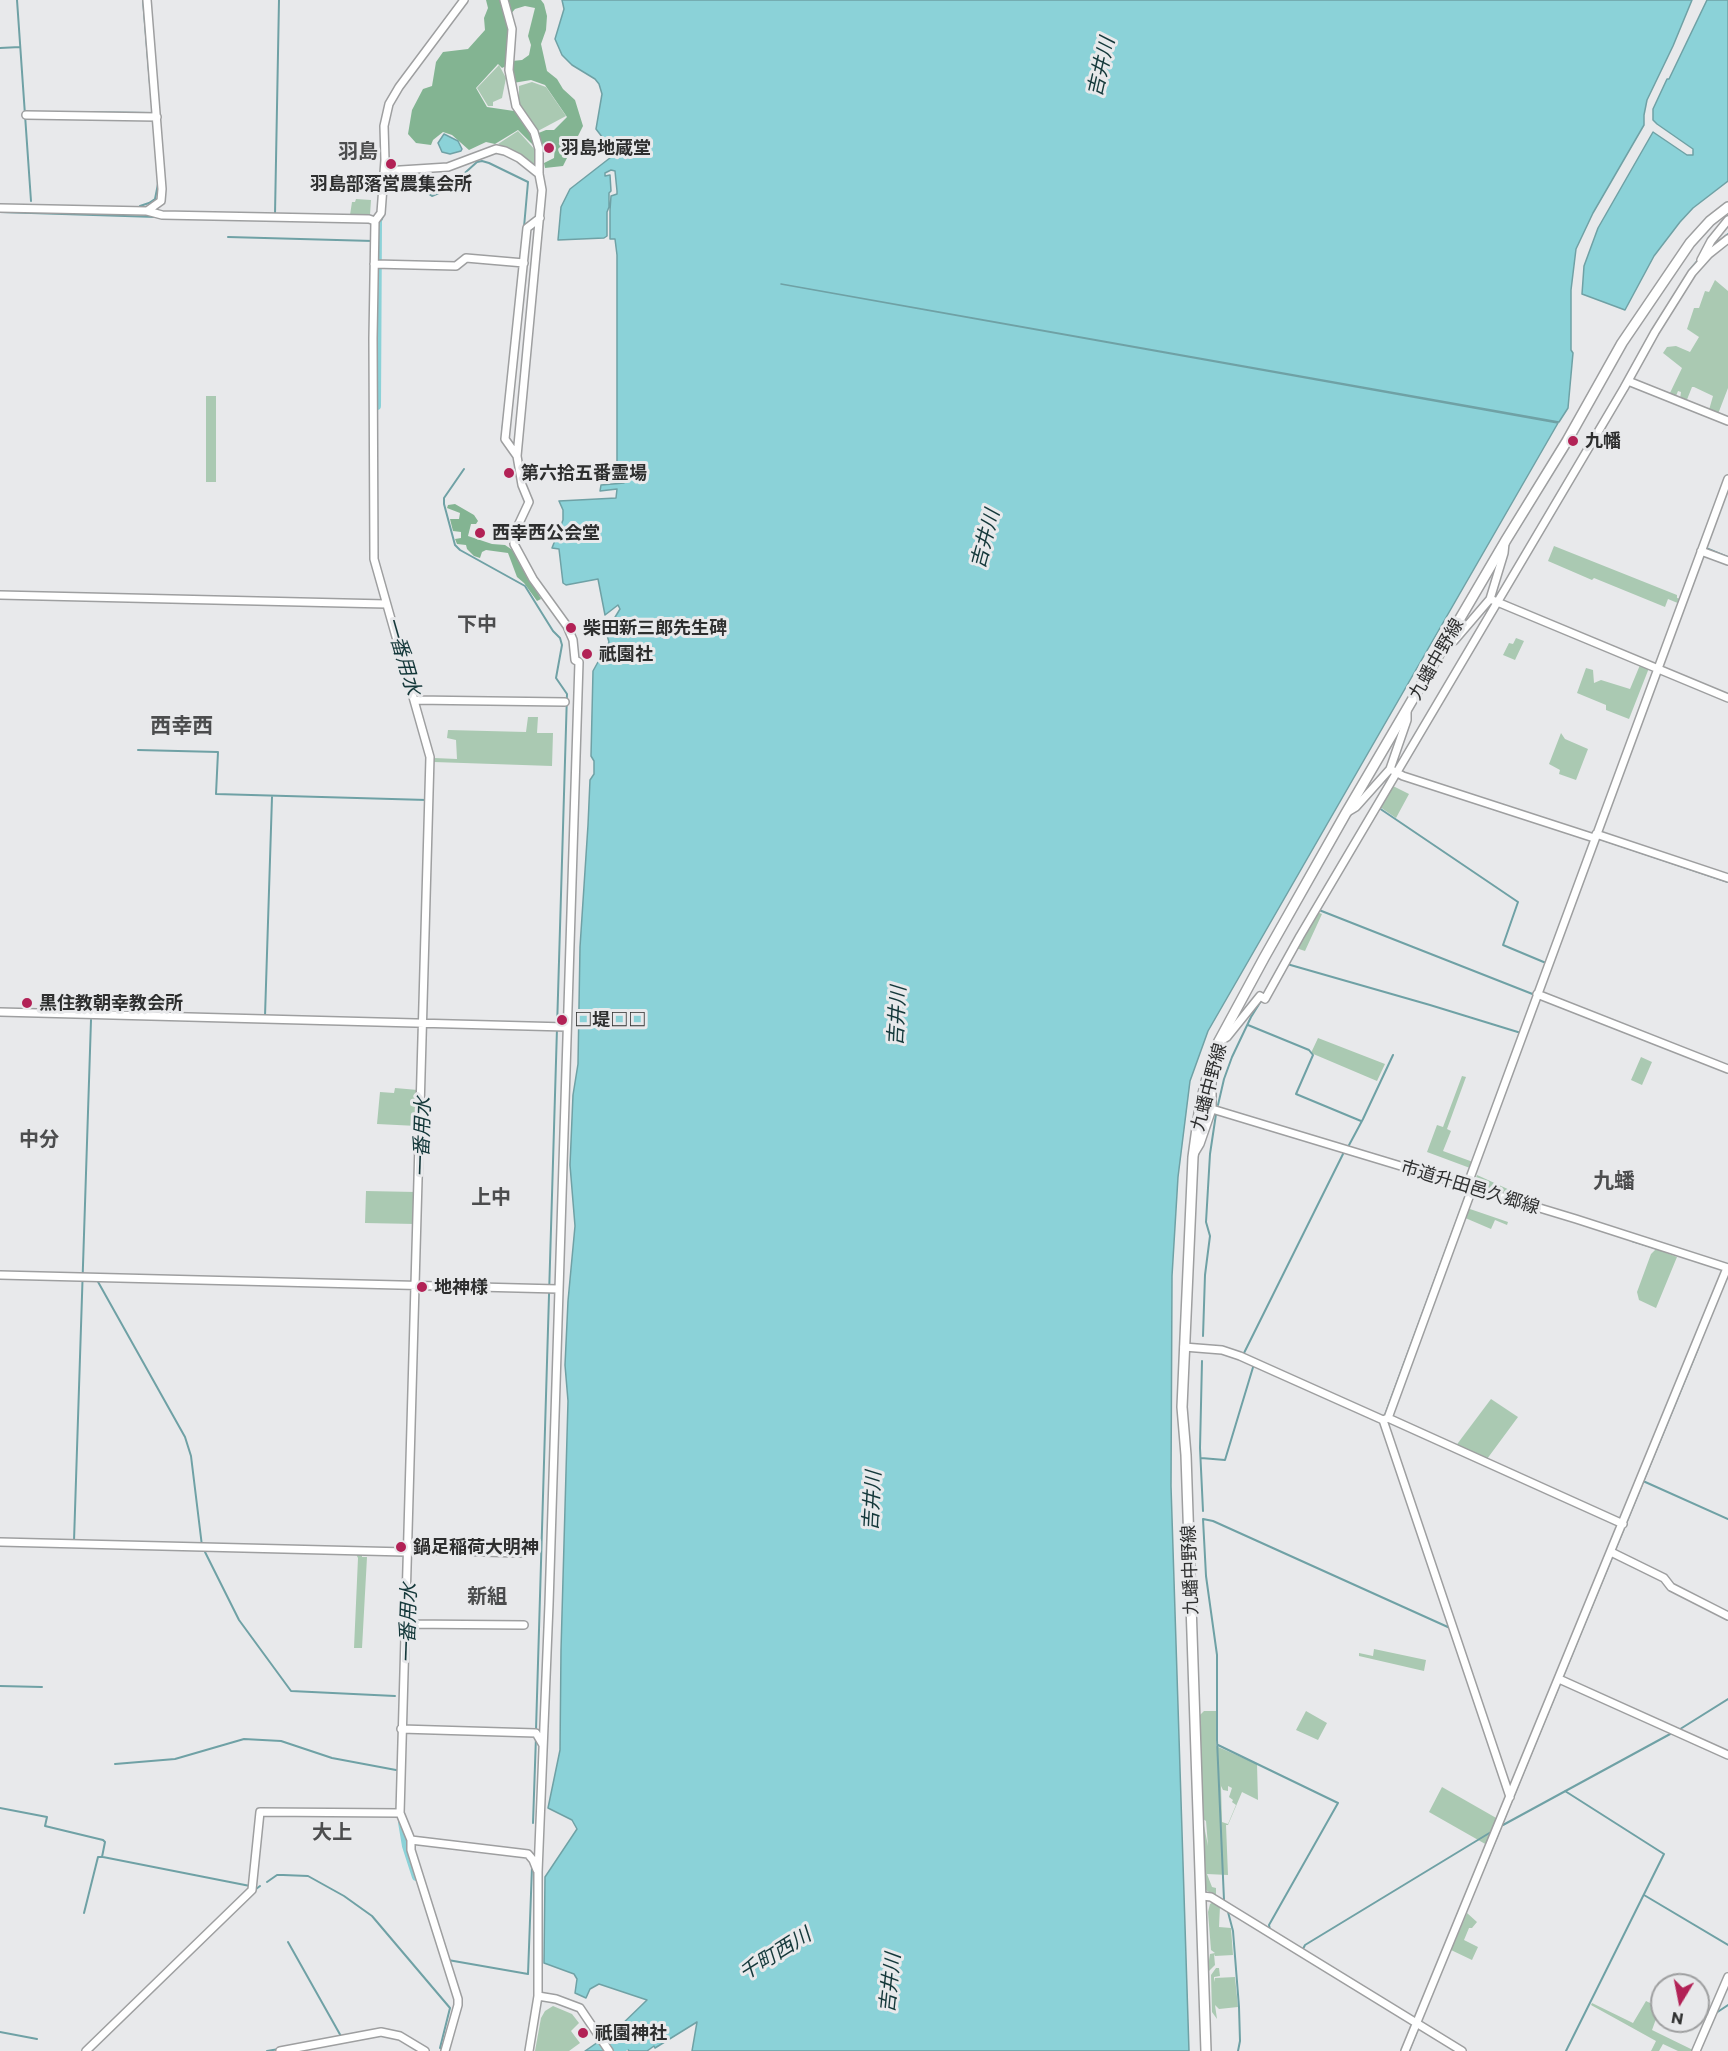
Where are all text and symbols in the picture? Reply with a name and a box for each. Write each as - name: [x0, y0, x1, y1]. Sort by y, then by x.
- water label: 吉井川: [1083, 35, 1119, 99]
- place label: 羽島地蔵堂: [561, 137, 651, 159]
- district label: 羽島: [338, 139, 378, 163]
- marker: 羽島地蔵堂: [542, 141, 556, 155]
- marker: 羽島部落営農集会所: [384, 157, 398, 171]
- place label: 羽島部落営農集会所: [310, 173, 472, 195]
- place label: 九幡: [1585, 430, 1621, 452]
- marker: 九幡: [1566, 434, 1580, 448]
- place label: 第六拾五番霊場: [521, 462, 647, 484]
- marker: 第六拾五番霊場: [502, 466, 516, 480]
- water label: 吉井川: [966, 507, 1004, 571]
- place label: 西幸西公会堂: [492, 522, 600, 544]
- marker: 西幸西公会堂: [473, 526, 487, 540]
- district label: 下中: [457, 612, 497, 636]
- water label: 一番用水: [380, 614, 426, 698]
- street label: 九蟠中野線: [1404, 615, 1468, 703]
- place label: 柴田新三郎先生碑: [583, 617, 727, 639]
- marker: 柴田新三郎先生碑: [564, 621, 578, 635]
- place label: 祇園社: [599, 643, 653, 665]
- marker: 祇園社: [580, 647, 594, 661]
- district label: 西幸西: [151, 713, 213, 739]
- water label: 吉井川: [883, 985, 911, 1047]
- place label: 黒住教朝幸教会所: [39, 992, 183, 1014]
- marker: 黒住教朝幸教会所: [20, 996, 34, 1010]
- place label: □堤□□: [574, 1009, 646, 1031]
- marker: □堤□□: [555, 1013, 569, 1027]
- street label: 九蟠中野線: [1187, 1041, 1231, 1133]
- water label: 一番用水: [409, 1097, 435, 1177]
- district label: 中分: [19, 1127, 59, 1151]
- street label: 市道升田邑久郷線: [1398, 1156, 1542, 1218]
- district label: 九蟠: [1593, 1168, 1635, 1194]
- district label: 上中: [471, 1185, 511, 1209]
- place label: 地神様: [434, 1276, 488, 1298]
- marker: 地神様: [415, 1280, 429, 1294]
- water label: 吉井川: [858, 1470, 886, 1532]
- street label: 九蟠中野線: [1178, 1525, 1202, 1615]
- place label: 鍋足稲荷大明神: [413, 1536, 539, 1558]
- marker: 鍋足稲荷大明神: [394, 1540, 408, 1554]
- water label: 一番用水: [395, 1583, 421, 1663]
- district label: 新組: [467, 1584, 507, 1608]
- district label: 大上: [312, 1820, 352, 1844]
- water label: 千町西川: [735, 1923, 815, 1985]
- water label: 吉井川: [875, 1952, 905, 2014]
- north arrow: [1650, 1973, 1710, 2033]
- text: N: [1670, 2009, 1685, 2030]
- place label: 祇園神社: [595, 2022, 667, 2044]
- marker: 祇園神社: [576, 2026, 590, 2040]

